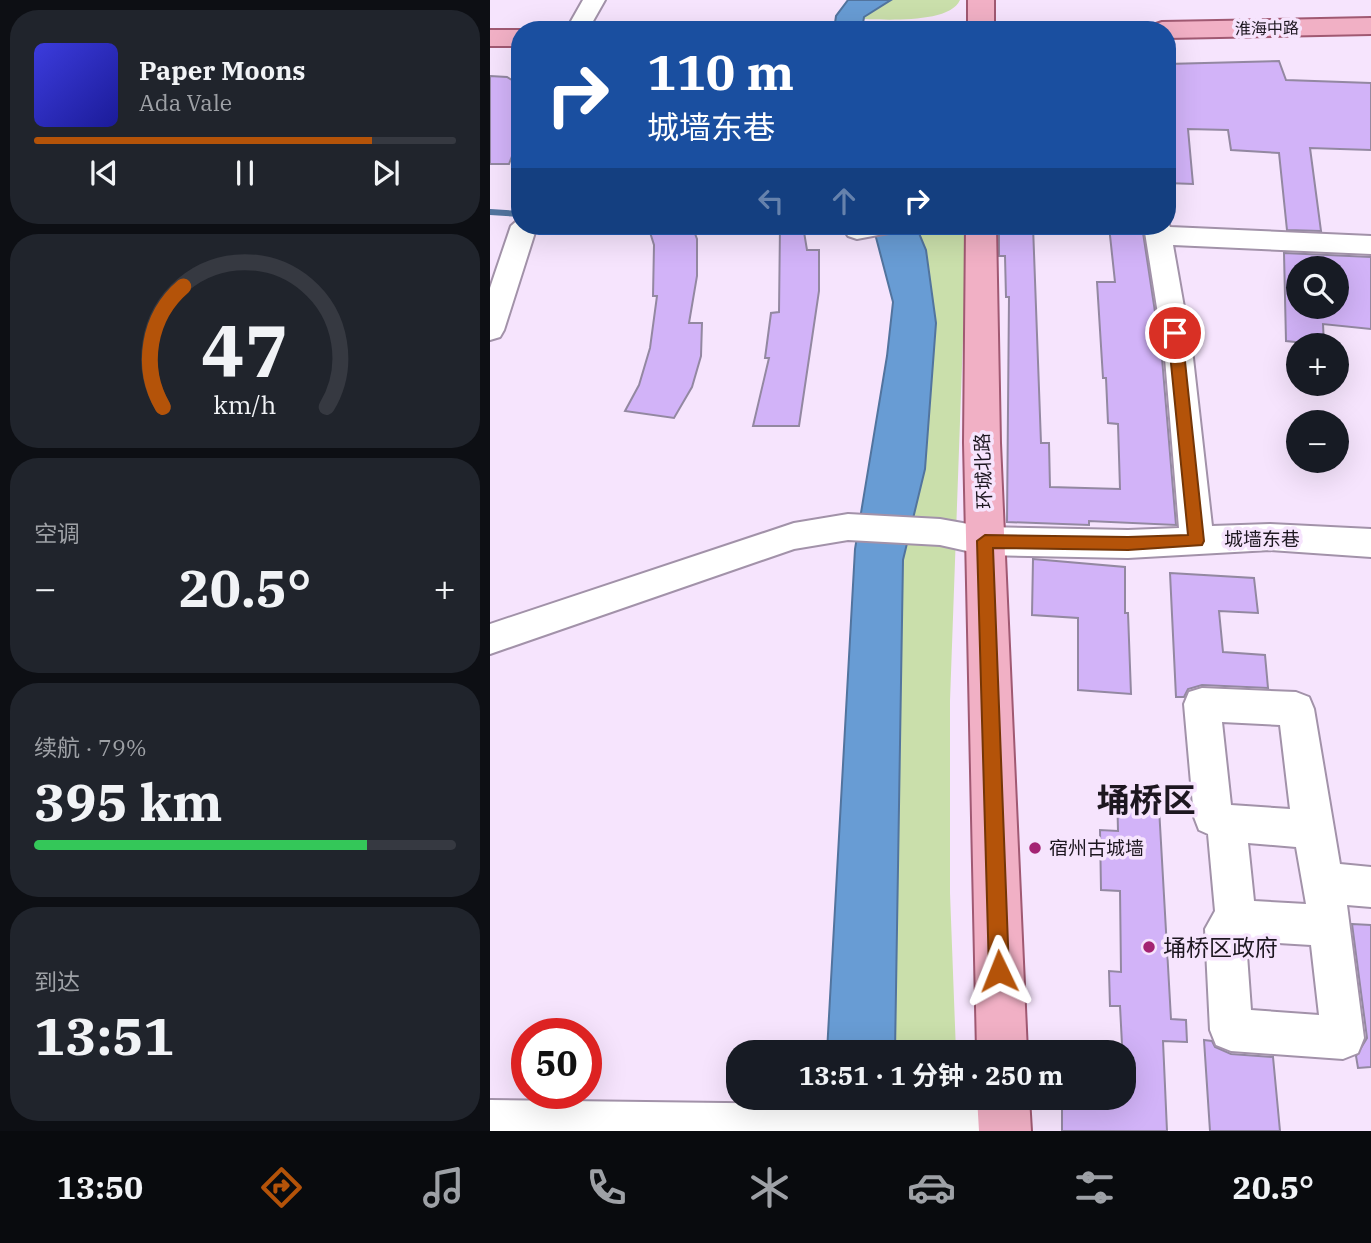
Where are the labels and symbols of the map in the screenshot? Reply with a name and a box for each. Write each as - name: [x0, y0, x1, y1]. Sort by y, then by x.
- street label: 淮海中路: [1235, 17, 1299, 39]
- pin: [1145, 303, 1205, 363]
- street label: 环城北路: [970, 433, 996, 509]
- street label: 城墙东巷: [1224, 527, 1300, 551]
- district label: 埇桥区: [1097, 778, 1196, 821]
- place label: 宿州古城墙: [1049, 836, 1144, 860]
- marker: 宿州古城墙: [1027, 840, 1043, 856]
- place label: 埇桥区政府: [1163, 932, 1278, 962]
- position arrow: [962, 934, 1036, 1008]
- marker: 埇桥区政府: [1141, 939, 1157, 955]
- speed limit sign: 50: [511, 1018, 602, 1109]

